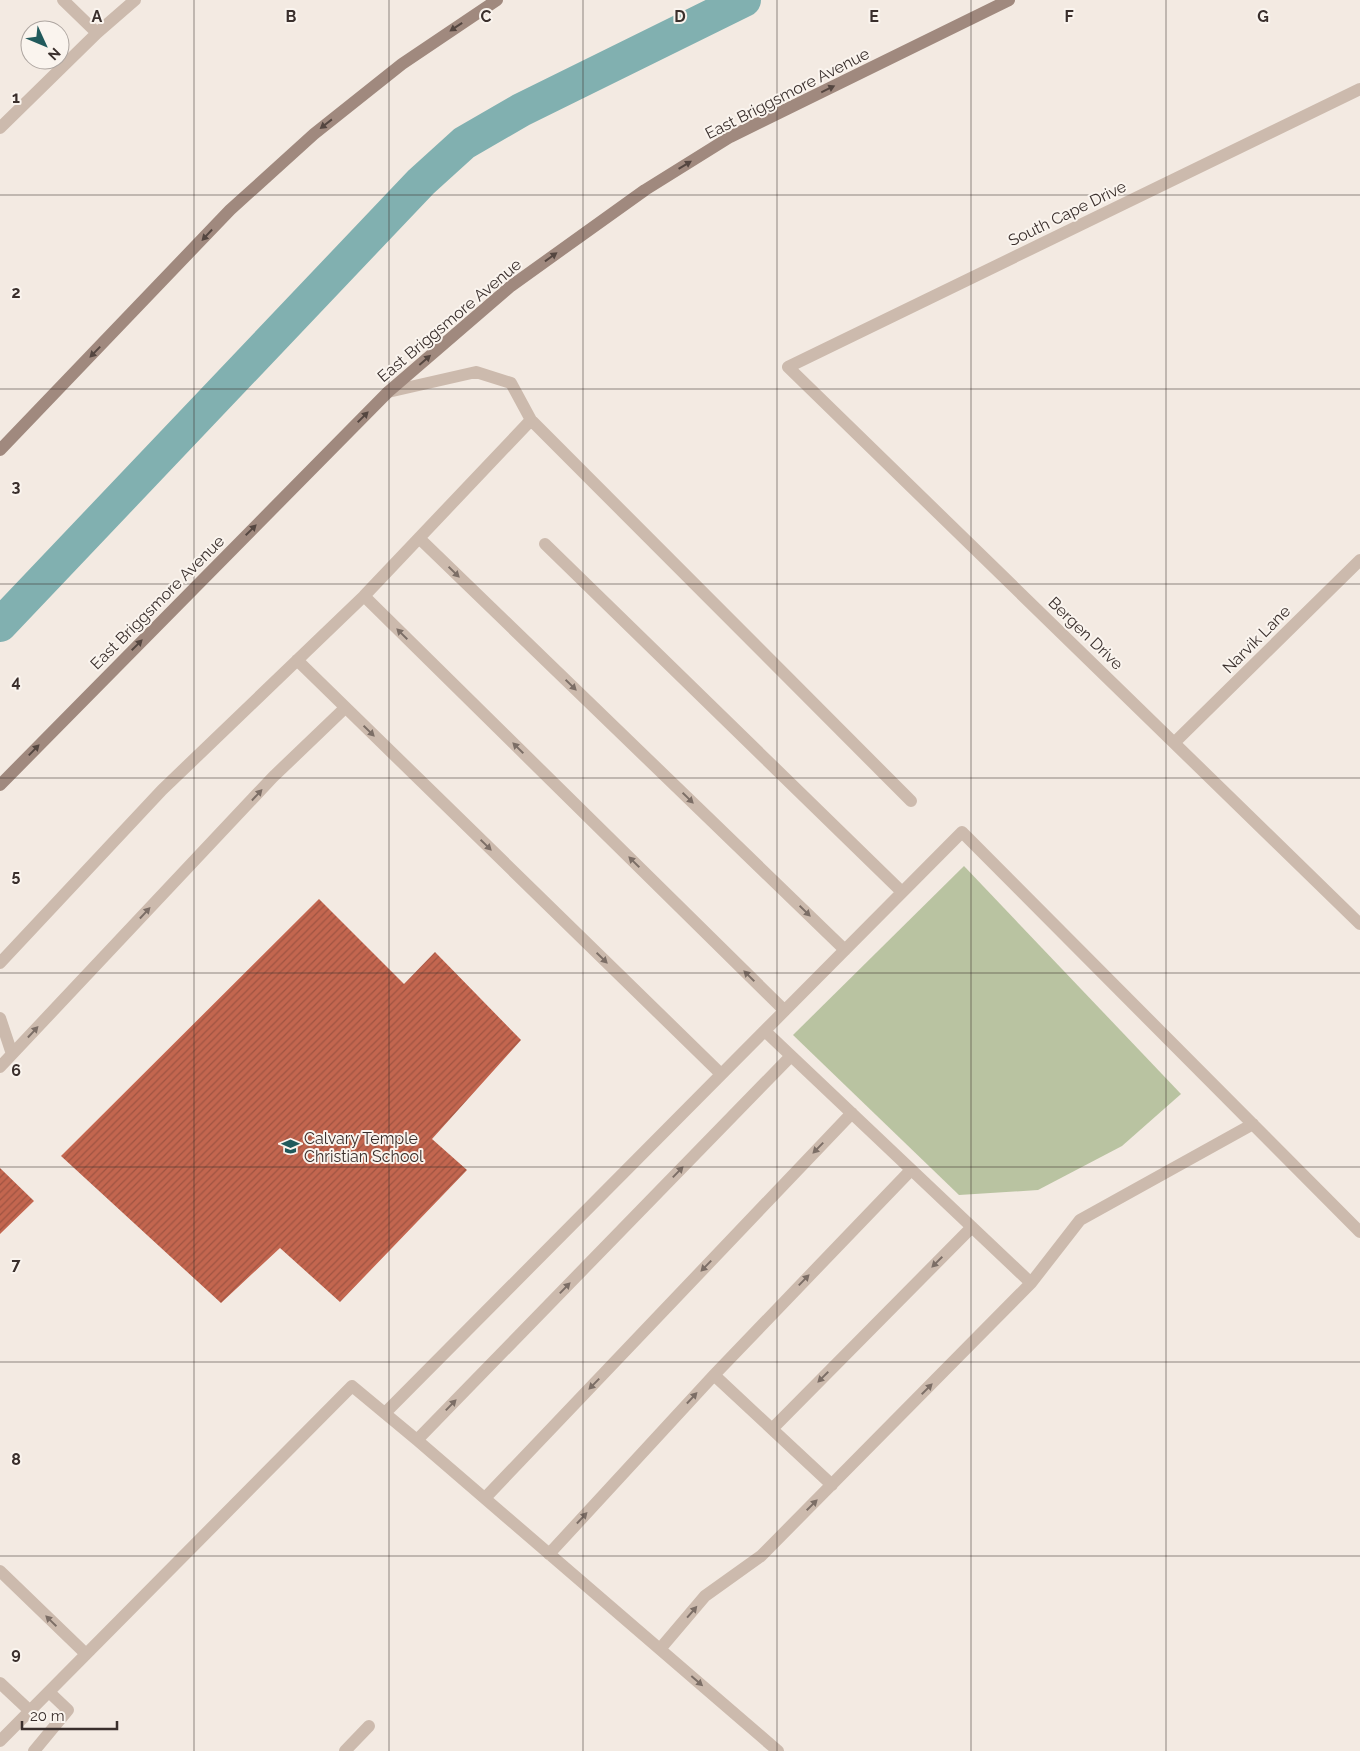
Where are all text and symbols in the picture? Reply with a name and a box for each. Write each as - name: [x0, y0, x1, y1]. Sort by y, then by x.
- text: A: [92, 7, 103, 26]
- text: B: [286, 7, 297, 26]
- text: C: [481, 7, 492, 26]
- text: D: [674, 7, 686, 26]
- text: E: [869, 7, 879, 26]
- text: F: [1064, 7, 1074, 26]
- text: G: [1257, 7, 1269, 26]
- north arrow: [20, 20, 70, 70]
- one-way arrow: [450, 22, 463, 32]
- street label: East Briggsmore Avenue: [702, 44, 872, 143]
- text: N: [45, 45, 64, 63]
- one-way arrow: [821, 85, 836, 93]
- text: 1: [12, 88, 20, 107]
- one-way arrow: [320, 119, 333, 130]
- one-way arrow: [678, 160, 692, 170]
- street label: South Cape Drive: [1005, 177, 1129, 250]
- one-way arrow: [201, 228, 213, 240]
- one-way arrow: [544, 252, 558, 262]
- street label: East Briggsmore Avenue: [374, 255, 525, 386]
- text: 2: [11, 283, 21, 302]
- one-way arrow: [89, 346, 101, 358]
- one-way arrow: [419, 354, 432, 365]
- one-way arrow: [357, 412, 369, 424]
- text: 3: [12, 477, 21, 496]
- one-way arrow: [245, 524, 257, 536]
- street label: East Briggsmore Avenue: [86, 531, 228, 673]
- one-way arrow: [448, 566, 460, 578]
- street label: Bergen Drive: [1044, 593, 1127, 674]
- street label: Narvik Lane: [1219, 602, 1294, 677]
- one-way arrow: [397, 628, 409, 640]
- one-way arrow: [131, 640, 143, 652]
- text: 4: [11, 672, 21, 691]
- one-way arrow: [565, 679, 577, 691]
- one-way arrow: [363, 725, 375, 737]
- one-way arrow: [512, 742, 524, 754]
- one-way arrow: [28, 744, 40, 756]
- one-way arrow: [251, 790, 263, 802]
- one-way arrow: [682, 792, 694, 804]
- one-way arrow: [479, 839, 491, 851]
- one-way arrow: [628, 856, 640, 868]
- text: 5: [12, 866, 21, 885]
- one-way arrow: [799, 905, 811, 917]
- one-way arrow: [139, 908, 151, 920]
- one-way arrow: [596, 952, 608, 964]
- one-way arrow: [744, 970, 756, 982]
- one-way arrow: [27, 1026, 39, 1038]
- text: 6: [11, 1061, 21, 1080]
- place label: Calvary Temple Christian School: [304, 1129, 424, 1166]
- school or university icon: Calvary Temple Christian School: [280, 1137, 300, 1157]
- one-way arrow: [812, 1142, 824, 1154]
- one-way arrow: [672, 1166, 684, 1178]
- text: 7: [12, 1255, 21, 1274]
- one-way arrow: [932, 1256, 944, 1268]
- one-way arrow: [700, 1260, 712, 1272]
- one-way arrow: [798, 1275, 810, 1287]
- one-way arrow: [559, 1282, 571, 1294]
- one-way arrow: [817, 1371, 829, 1383]
- one-way arrow: [588, 1377, 600, 1389]
- one-way arrow: [920, 1383, 932, 1395]
- one-way arrow: [686, 1392, 698, 1404]
- one-way arrow: [445, 1399, 457, 1411]
- text: 8: [11, 1450, 21, 1469]
- one-way arrow: [806, 1499, 818, 1511]
- one-way arrow: [576, 1512, 588, 1524]
- one-way arrow: [686, 1606, 697, 1619]
- one-way arrow: [45, 1615, 57, 1627]
- text: 9: [11, 1644, 21, 1663]
- one-way arrow: [690, 1675, 702, 1687]
- scale bar: [22, 1698, 118, 1730]
- text: 20 m: [30, 1707, 65, 1725]

